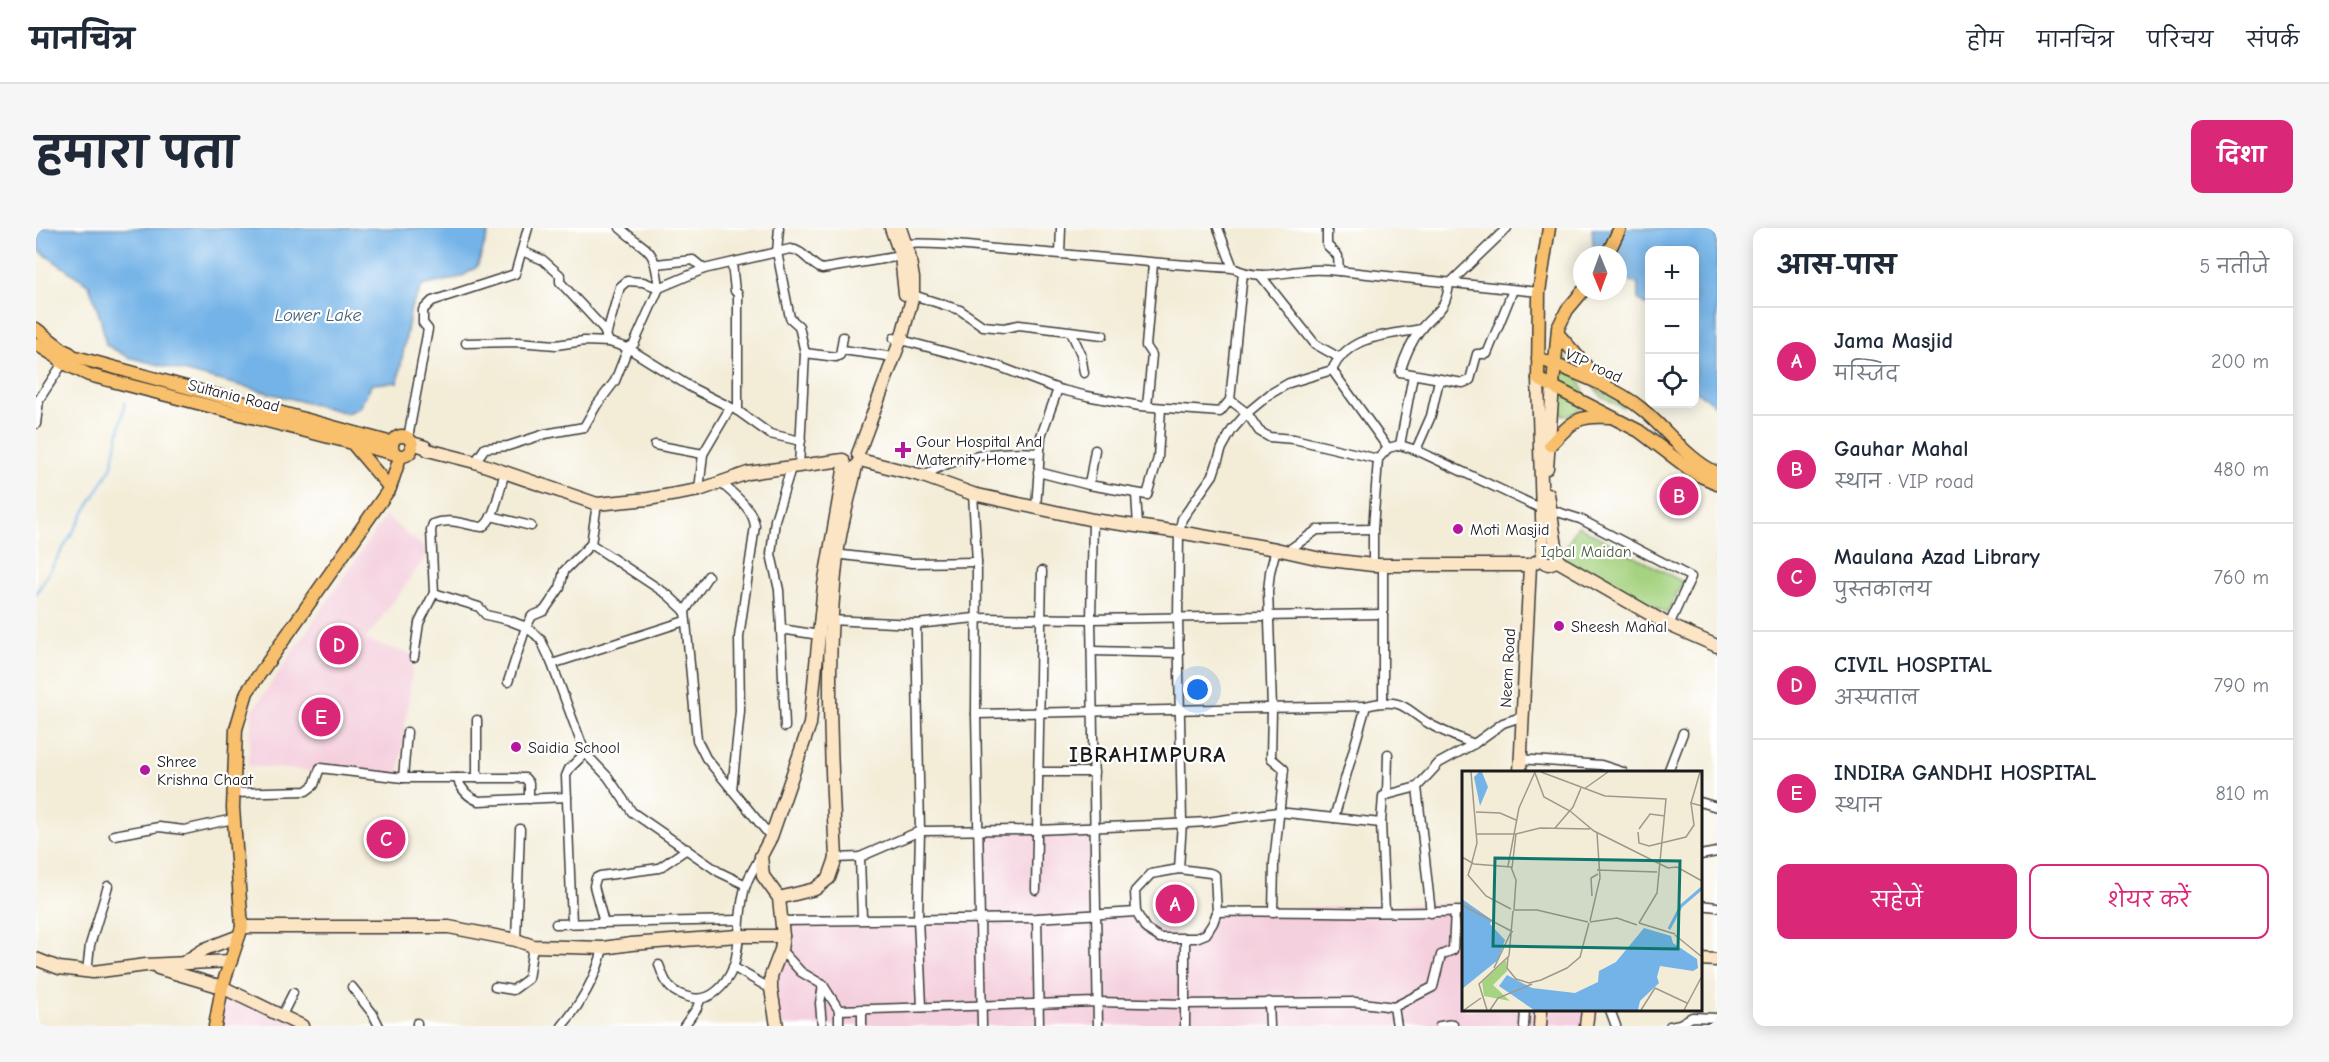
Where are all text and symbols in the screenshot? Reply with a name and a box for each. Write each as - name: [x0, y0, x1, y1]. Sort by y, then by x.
- text: मानचित्र: [30, 24, 134, 56]
- text: होम: [1967, 28, 2004, 52]
- text: मानचित्र: [2037, 28, 2114, 52]
- text: परिचय: [2147, 28, 2213, 52]
- text: संपर्क: [2246, 28, 2299, 52]
- button: दिशा: [2191, 120, 2293, 193]
- text: हमारा पता: [36, 129, 238, 178]
- north arrow: [1573, 246, 1627, 300]
- map controls: [1645, 246, 1699, 408]
- button: +: [1645, 246, 1699, 300]
- text: आस-पास: [1777, 251, 1896, 281]
- text: 5 नतीजे: [2200, 255, 2269, 278]
- button: −: [1645, 300, 1699, 354]
- water label: Lower Lake: [274, 305, 362, 326]
- text: Jama Masjid: [1834, 328, 1953, 354]
- street label: VIP road: [1562, 345, 1625, 387]
- text: A: [1791, 350, 1802, 373]
- text: 200 m: [2211, 350, 2269, 373]
- button: locate: [1645, 354, 1699, 408]
- text: मस्जिद: [1834, 362, 1899, 385]
- street label: Sultania Road: [186, 376, 281, 416]
- place label: Gour Hospital And Maternity Home: [916, 433, 1042, 469]
- text: Gauhar Mahal: [1834, 436, 1969, 462]
- marker: Gour Hospital And Maternity Home: [894, 441, 912, 459]
- text: B: [1790, 458, 1803, 481]
- text: 480 m: [2214, 458, 2269, 481]
- text: स्थान · VIP road: [1834, 470, 1974, 493]
- pin: B: [1660, 474, 1698, 518]
- place label: Moti Masjid: [1470, 521, 1550, 539]
- marker: Moti Masjid: [1451, 522, 1465, 536]
- park label: Iqbal Maidan: [1540, 543, 1632, 561]
- text: Maulana Azad Library: [1834, 544, 2040, 570]
- text: C: [1790, 566, 1803, 589]
- text: 760 m: [2213, 566, 2269, 589]
- text: पुस्तकालय: [1834, 578, 1932, 601]
- place label: Sheesh Mahal: [1571, 618, 1667, 636]
- marker: Sheesh Mahal: [1552, 619, 1566, 633]
- pin: D: [320, 622, 358, 668]
- street label: Neem Road: [1497, 628, 1519, 708]
- text: CIVIL HOSPITAL: [1834, 652, 1992, 678]
- text: D: [1790, 674, 1803, 697]
- text: 790 m: [2214, 674, 2269, 697]
- your location: [1183, 675, 1212, 704]
- text: अस्पताल: [1834, 686, 1919, 709]
- pin: E: [302, 694, 340, 740]
- place label: Saidia School: [528, 739, 620, 757]
- marker: Saidia School: [509, 740, 523, 754]
- district label: IBRAHIMPURA: [1069, 742, 1227, 768]
- place label: Shree Krishna Chaat: [157, 753, 254, 789]
- text: INDIRA GANDHI HOSPITAL: [1834, 760, 2096, 786]
- marker: Shree Krishna Chaat: [138, 763, 152, 777]
- inset map: [1462, 771, 1702, 1011]
- text: E: [1791, 782, 1802, 805]
- text: 810 m: [2215, 782, 2269, 805]
- text: स्थान: [1834, 794, 1881, 817]
- pin: C: [366, 816, 406, 862]
- button: सहेजें: [1777, 864, 2017, 939]
- button: शेयर करें: [2029, 864, 2269, 939]
- pin: A: [1156, 882, 1194, 926]

